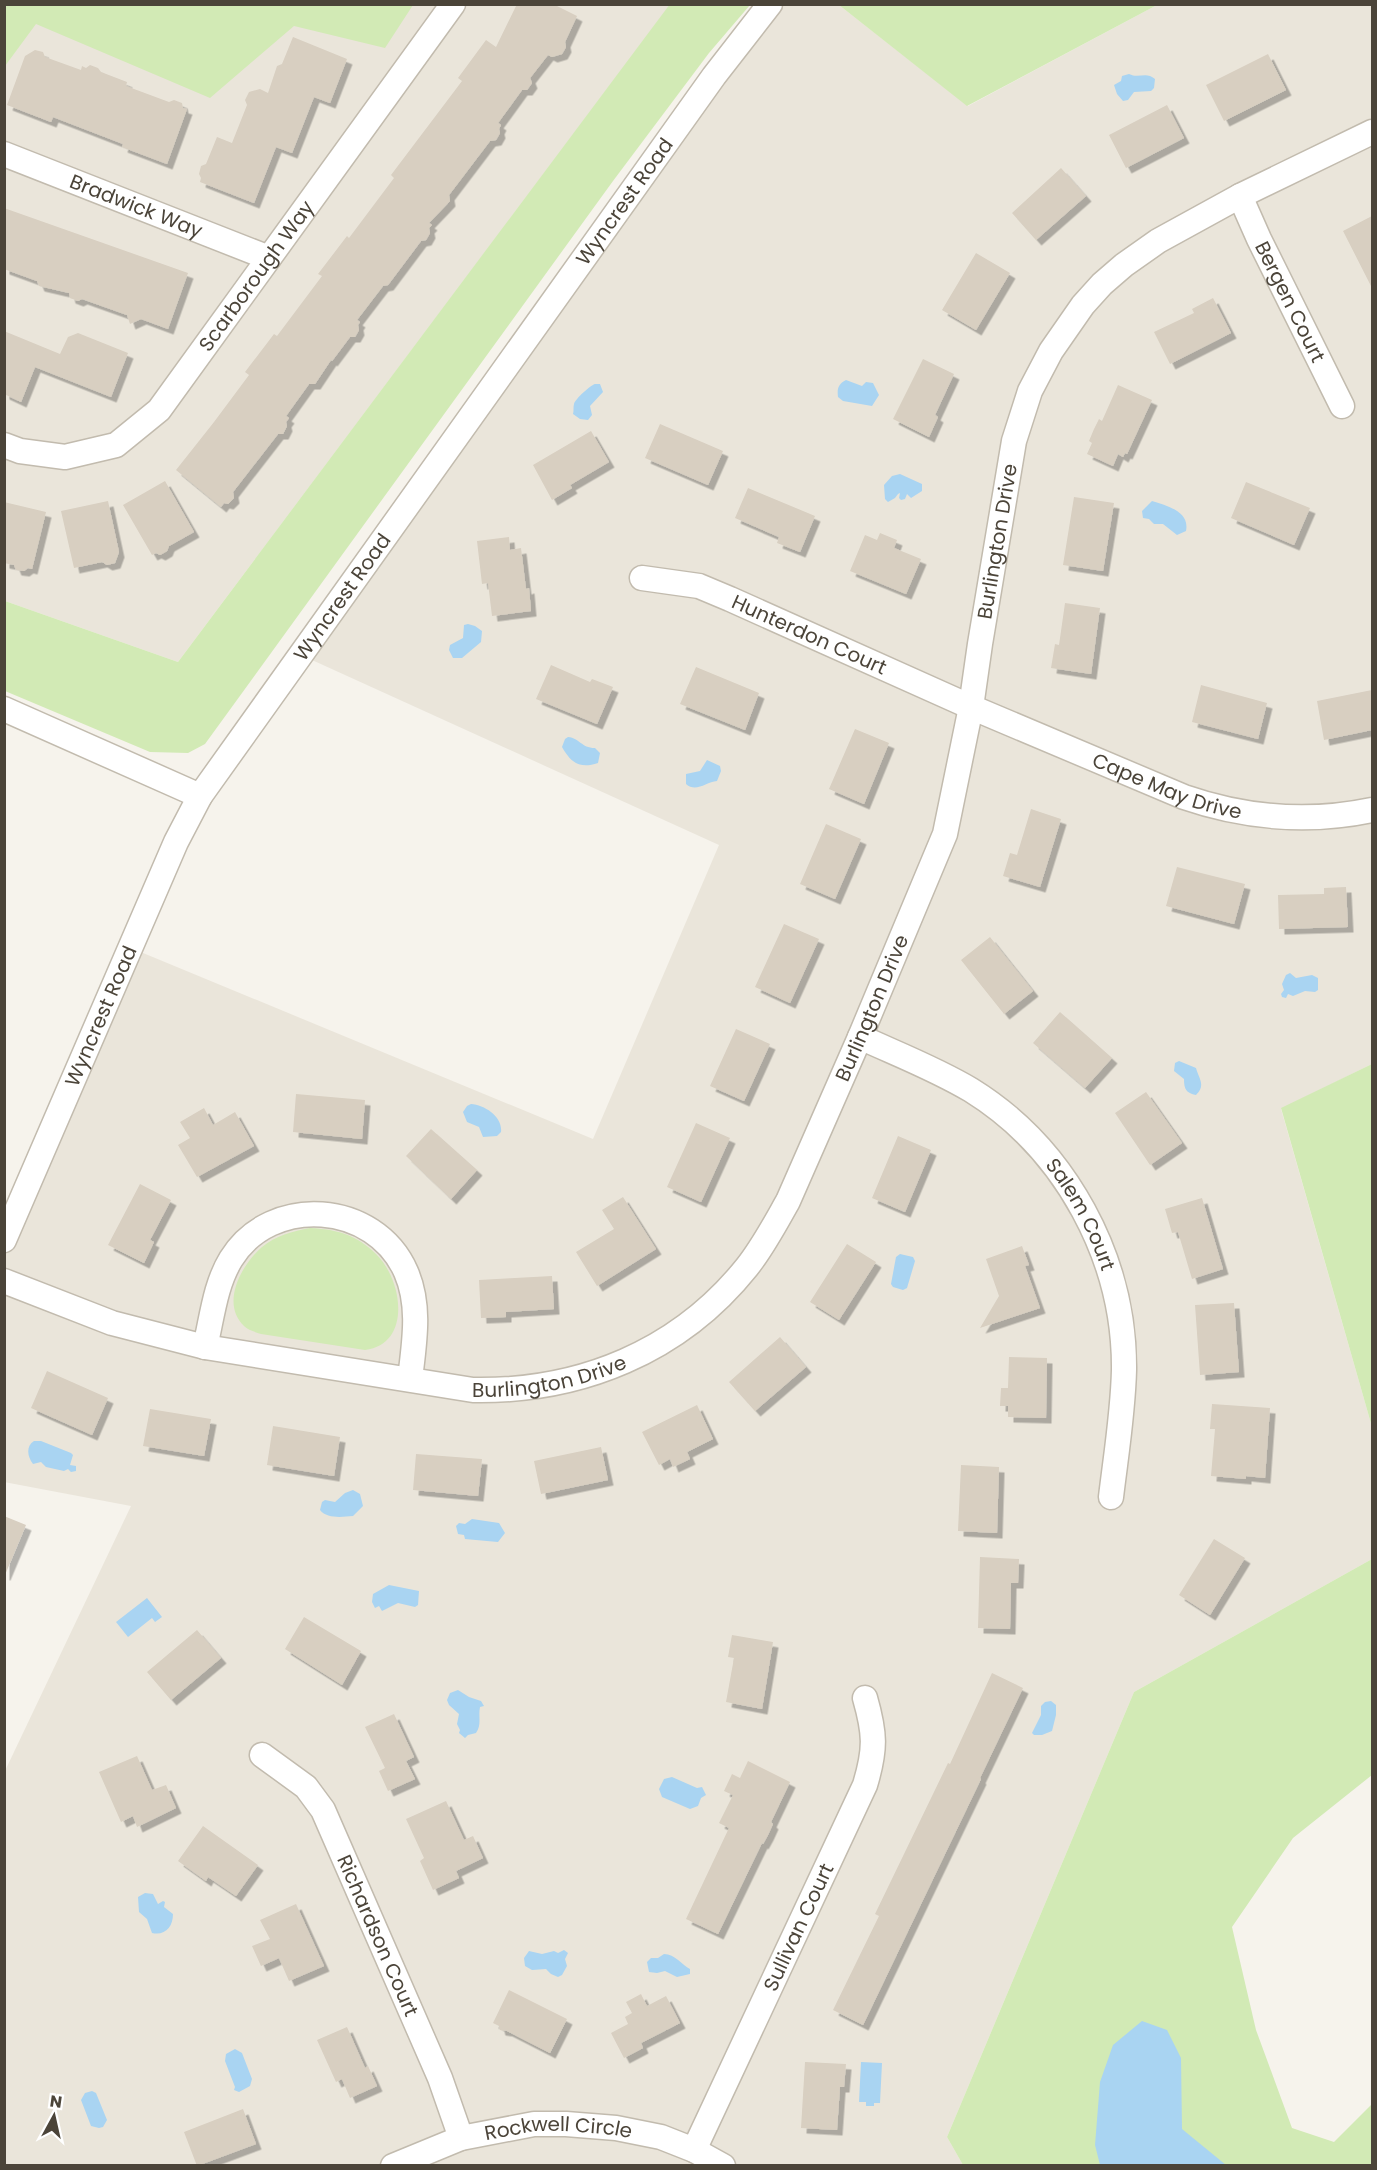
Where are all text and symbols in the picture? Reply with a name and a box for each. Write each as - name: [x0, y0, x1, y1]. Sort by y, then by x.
- street label: Wyncrest Road: [569, 132, 680, 271]
- street label: Bradwick Way: [66, 167, 207, 245]
- street label: Scarborough Way: [192, 195, 320, 357]
- street label: Bergen Court: [1248, 236, 1332, 367]
- street label: Burlington Drive: [970, 462, 1024, 621]
- street label: Wyncrest Road: [287, 527, 397, 666]
- street label: Hunterdon Court: [727, 588, 891, 681]
- street label: Cape May Drive: [1088, 746, 1244, 826]
- street label: Burlington Drive: [828, 930, 915, 1086]
- street label: Wyncrest Road: [58, 941, 144, 1091]
- street label: Salem Court: [1039, 1152, 1122, 1274]
- street label: Burlington Drive: [472, 1348, 631, 1404]
- street label: Richardson Court: [330, 1850, 425, 2021]
- street label: Sullivan Court: [756, 1859, 840, 1996]
- north arrow: [24, 2086, 84, 2146]
- text: N: [48, 2089, 64, 2114]
- street label: Rockwell Circle: [482, 2110, 635, 2147]

